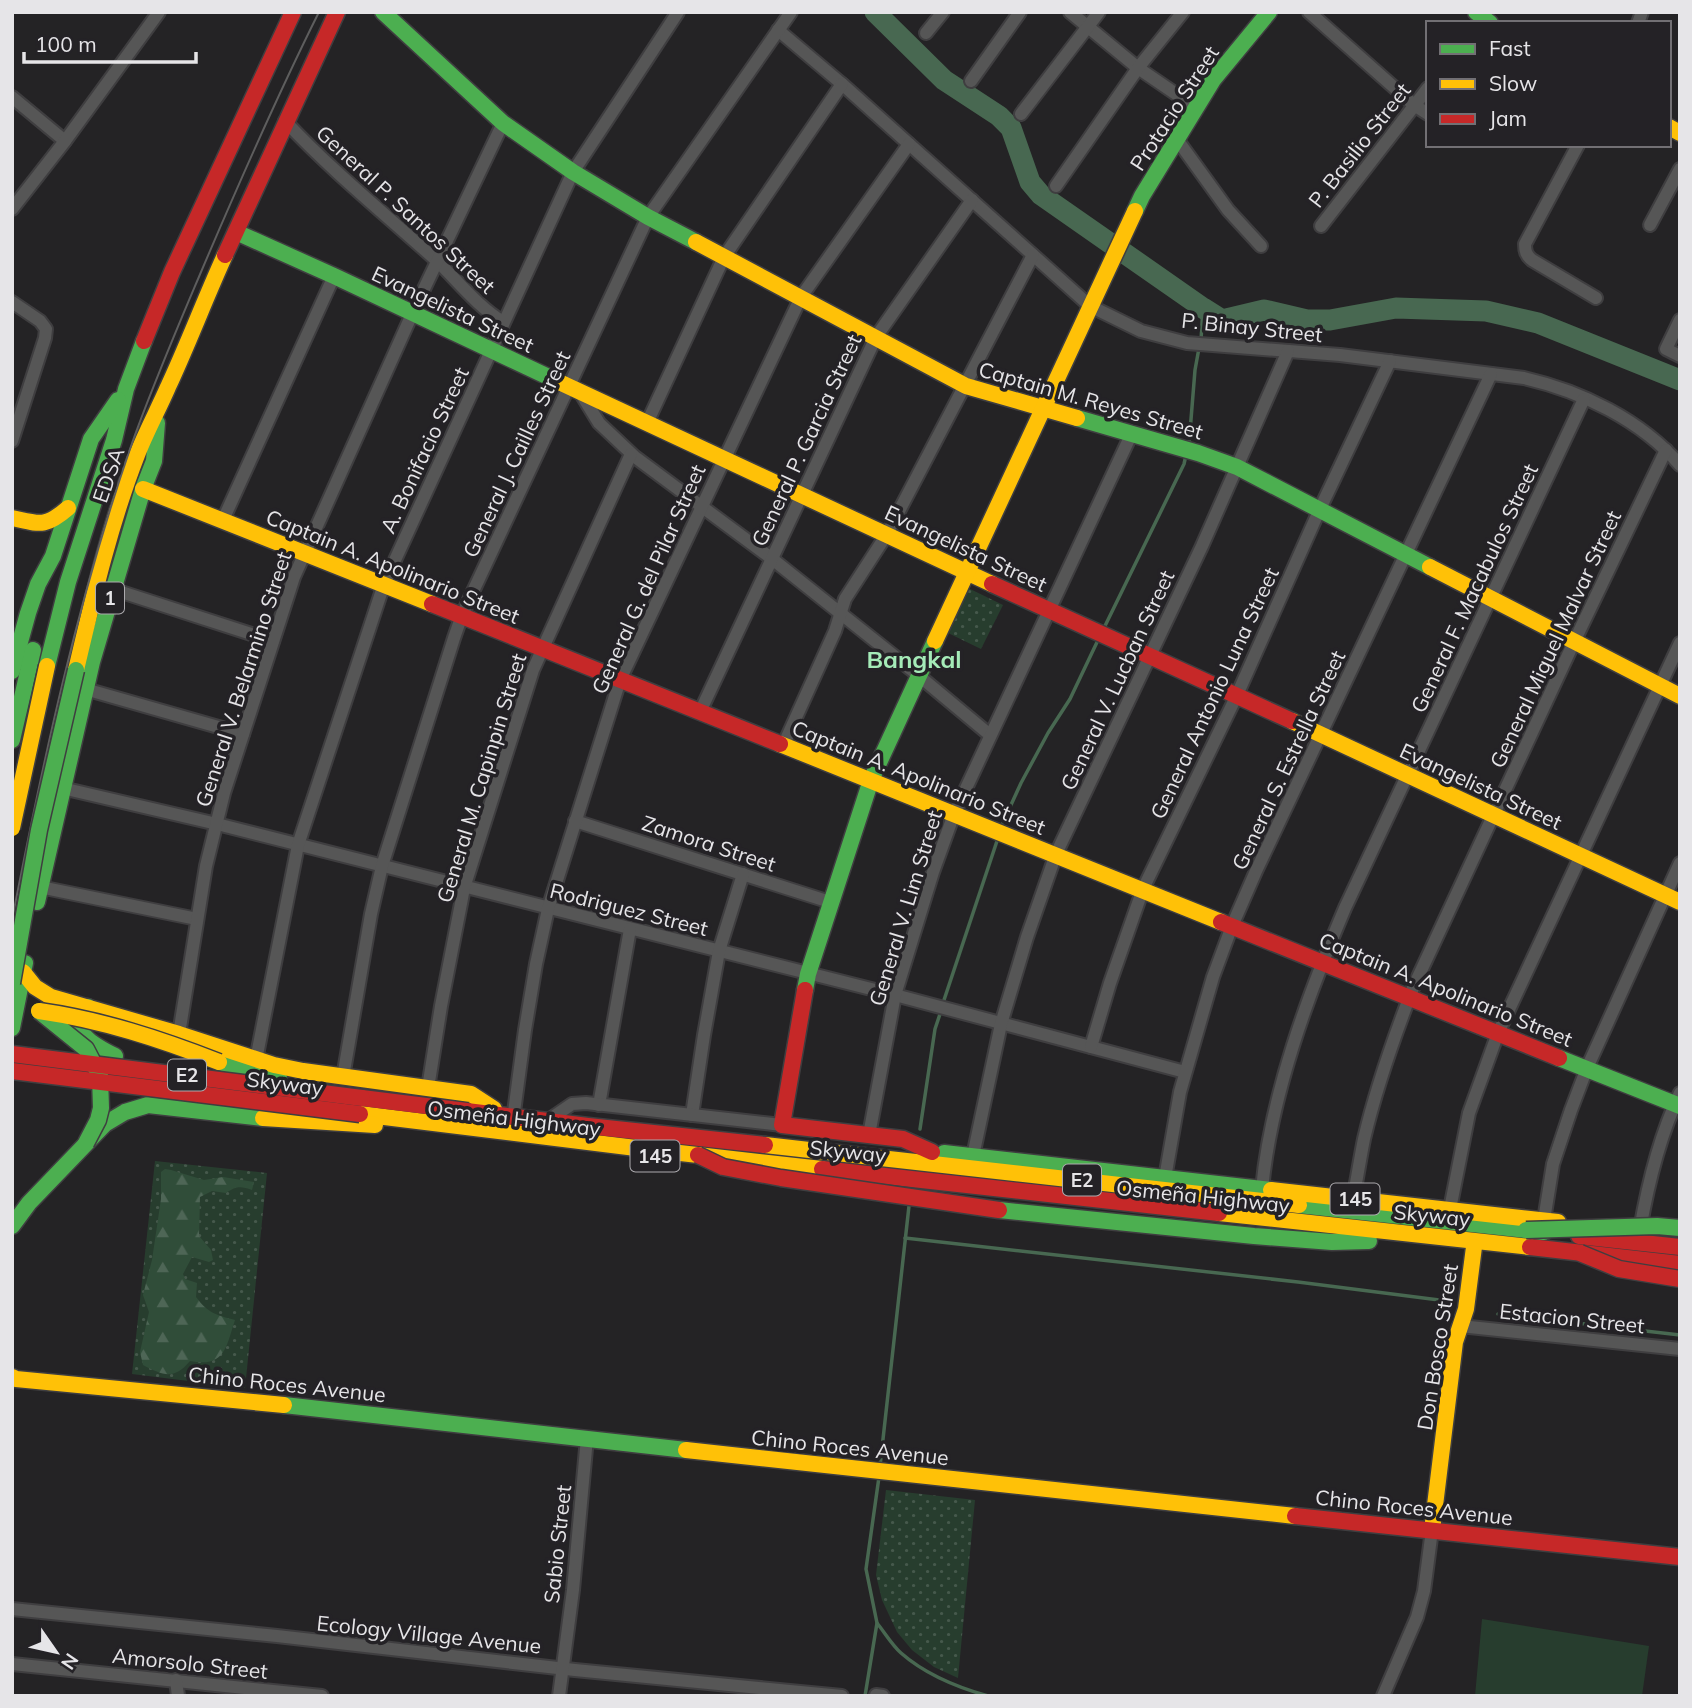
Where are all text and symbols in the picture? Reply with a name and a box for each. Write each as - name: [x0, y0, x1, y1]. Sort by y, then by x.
- scale bar: [24, 21, 196, 65]
- legend: [1426, 21, 1671, 147]
- text: 100 m: [35, 31, 97, 57]
- text: Fast: [1489, 35, 1531, 61]
- street label: Protacio Street: [1124, 41, 1224, 175]
- text: Slow: [1489, 70, 1537, 96]
- street label: P. Basilio Street: [1302, 78, 1416, 212]
- text: Jam: [1489, 105, 1527, 131]
- street label: General P. Santos Street: [311, 119, 501, 299]
- street label: Evangelista Street: [368, 260, 538, 358]
- street label: P. Binay Street: [1180, 307, 1324, 347]
- street label: General P. Garcia Street: [745, 330, 867, 550]
- street label: General J. Cailles Street: [457, 347, 575, 561]
- street label: Captain M. Reyes Street: [976, 356, 1206, 444]
- street label: A. Bonifacio Street: [374, 363, 474, 537]
- street label: EDSA: [87, 444, 130, 506]
- street label: General F. Macabulos Street: [1405, 459, 1543, 717]
- street label: General G. del Pilar Street: [586, 460, 710, 698]
- street label: Evangelista Street: [881, 499, 1051, 597]
- street label: Captain A. Apolinario Street: [262, 503, 524, 629]
- street label: General Miguel Malvar Street: [1484, 506, 1626, 772]
- street label: General V. Belarmino Street: [189, 548, 297, 810]
- street label: General Antonio Luna Street: [1144, 563, 1284, 823]
- street label: General V. Lucban Street: [1055, 566, 1179, 794]
- road number: 1: [96, 582, 124, 614]
- district label: Bangkal: [866, 644, 962, 674]
- street label: General S. Estrella Street: [1226, 646, 1350, 874]
- street label: General M. Capinpin Street: [431, 650, 531, 906]
- street label: Captain A. Apolinario Street: [788, 714, 1050, 840]
- street label: Evangelista Street: [1396, 737, 1566, 835]
- street label: General V. Lim Street: [863, 807, 947, 1009]
- street label: Zamora Street: [639, 809, 779, 877]
- street label: Rodriguez Street: [547, 877, 711, 941]
- street label: Captain A. Apolinario Street: [1315, 926, 1577, 1052]
- road number: E2: [168, 1060, 206, 1091]
- street label: Skyway: [245, 1065, 325, 1101]
- street label: Osmeña Highway: [426, 1094, 602, 1142]
- street label: Skyway: [809, 1134, 887, 1168]
- road number: 145: [630, 1140, 680, 1172]
- road number: E2: [1063, 1164, 1101, 1196]
- street label: Osmeña Highway: [1115, 1174, 1291, 1218]
- road number: 145: [1330, 1184, 1380, 1214]
- street label: Skyway: [1393, 1198, 1471, 1232]
- street label: Don Bosco Street: [1411, 1262, 1463, 1432]
- street label: Estacion Street: [1498, 1297, 1646, 1339]
- street label: Chino Roces Avenue: [187, 1361, 387, 1407]
- street label: Chino Roces Avenue: [750, 1424, 950, 1470]
- street label: Sabio Street: [538, 1484, 576, 1604]
- street label: Chino Roces Avenue: [1314, 1484, 1514, 1530]
- street label: Ecology Village Avenue: [315, 1609, 543, 1659]
- north arrow: [21, 1617, 91, 1687]
- street label: Amorsolo Street: [111, 1642, 269, 1684]
- text: N: [56, 1649, 84, 1674]

